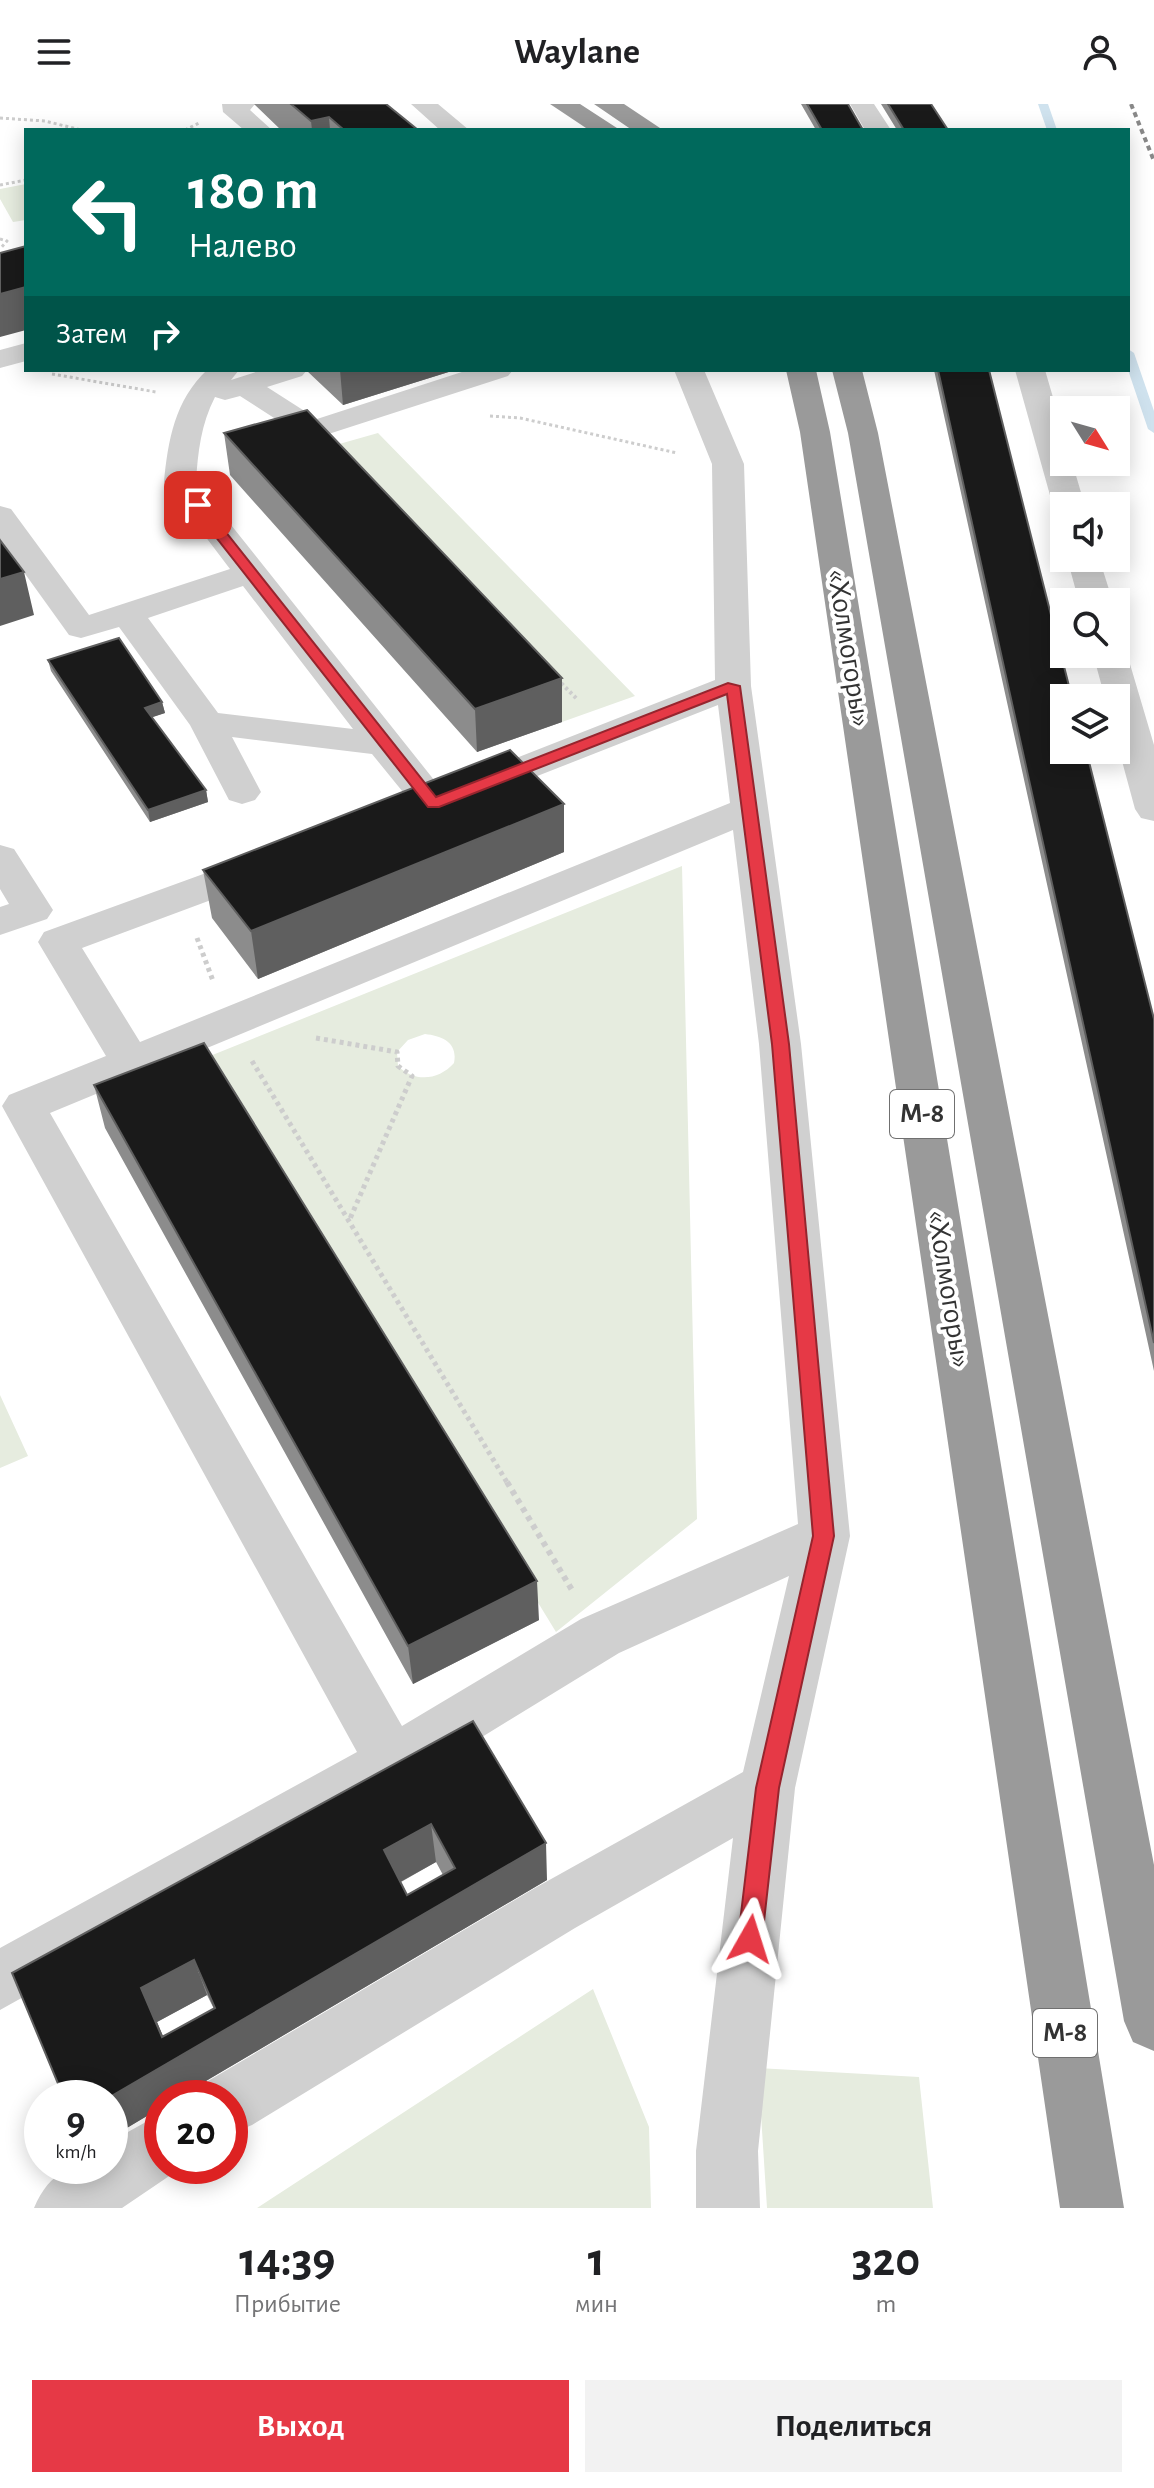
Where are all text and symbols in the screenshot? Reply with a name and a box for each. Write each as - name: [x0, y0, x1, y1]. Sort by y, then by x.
- icon: menu: [32, 30, 76, 74]
- icon: person: [1078, 30, 1122, 74]
- text: Waylane: [514, 34, 640, 70]
- icon: left: [56, 160, 160, 264]
- text: 180 m: [188, 163, 319, 219]
- text: Налево: [188, 228, 297, 264]
- icon: right: [143, 312, 187, 356]
- text: Затем: [56, 319, 127, 349]
- north arrow: [1050, 396, 1130, 476]
- map controls: [1050, 396, 1130, 764]
- pin: [164, 471, 232, 539]
- icon: arrive: [176, 483, 220, 527]
- button: sound: [1050, 492, 1130, 572]
- street label: «Холмогоры»: [822, 567, 876, 729]
- button: search: [1050, 588, 1130, 668]
- button: layers: [1050, 684, 1130, 764]
- road number: М-8: [890, 1090, 954, 1138]
- street label: «Холмогоры»: [922, 1208, 976, 1370]
- position arrow: [708, 1897, 792, 1981]
- road number: М-8: [1033, 2009, 1097, 2057]
- speed limit sign: 20: [144, 2080, 248, 2184]
- text: 9: [66, 2102, 86, 2142]
- text: km/h: [55, 2142, 97, 2162]
- text: 14:39: [239, 2237, 336, 2285]
- text: 1: [588, 2237, 605, 2285]
- text: 320: [852, 2237, 920, 2285]
- text: Прибытие: [234, 2291, 341, 2317]
- text: мин: [575, 2291, 618, 2317]
- text: m: [876, 2291, 896, 2317]
- button: Выход: [32, 2380, 569, 2472]
- button: Поделиться: [585, 2380, 1122, 2472]

